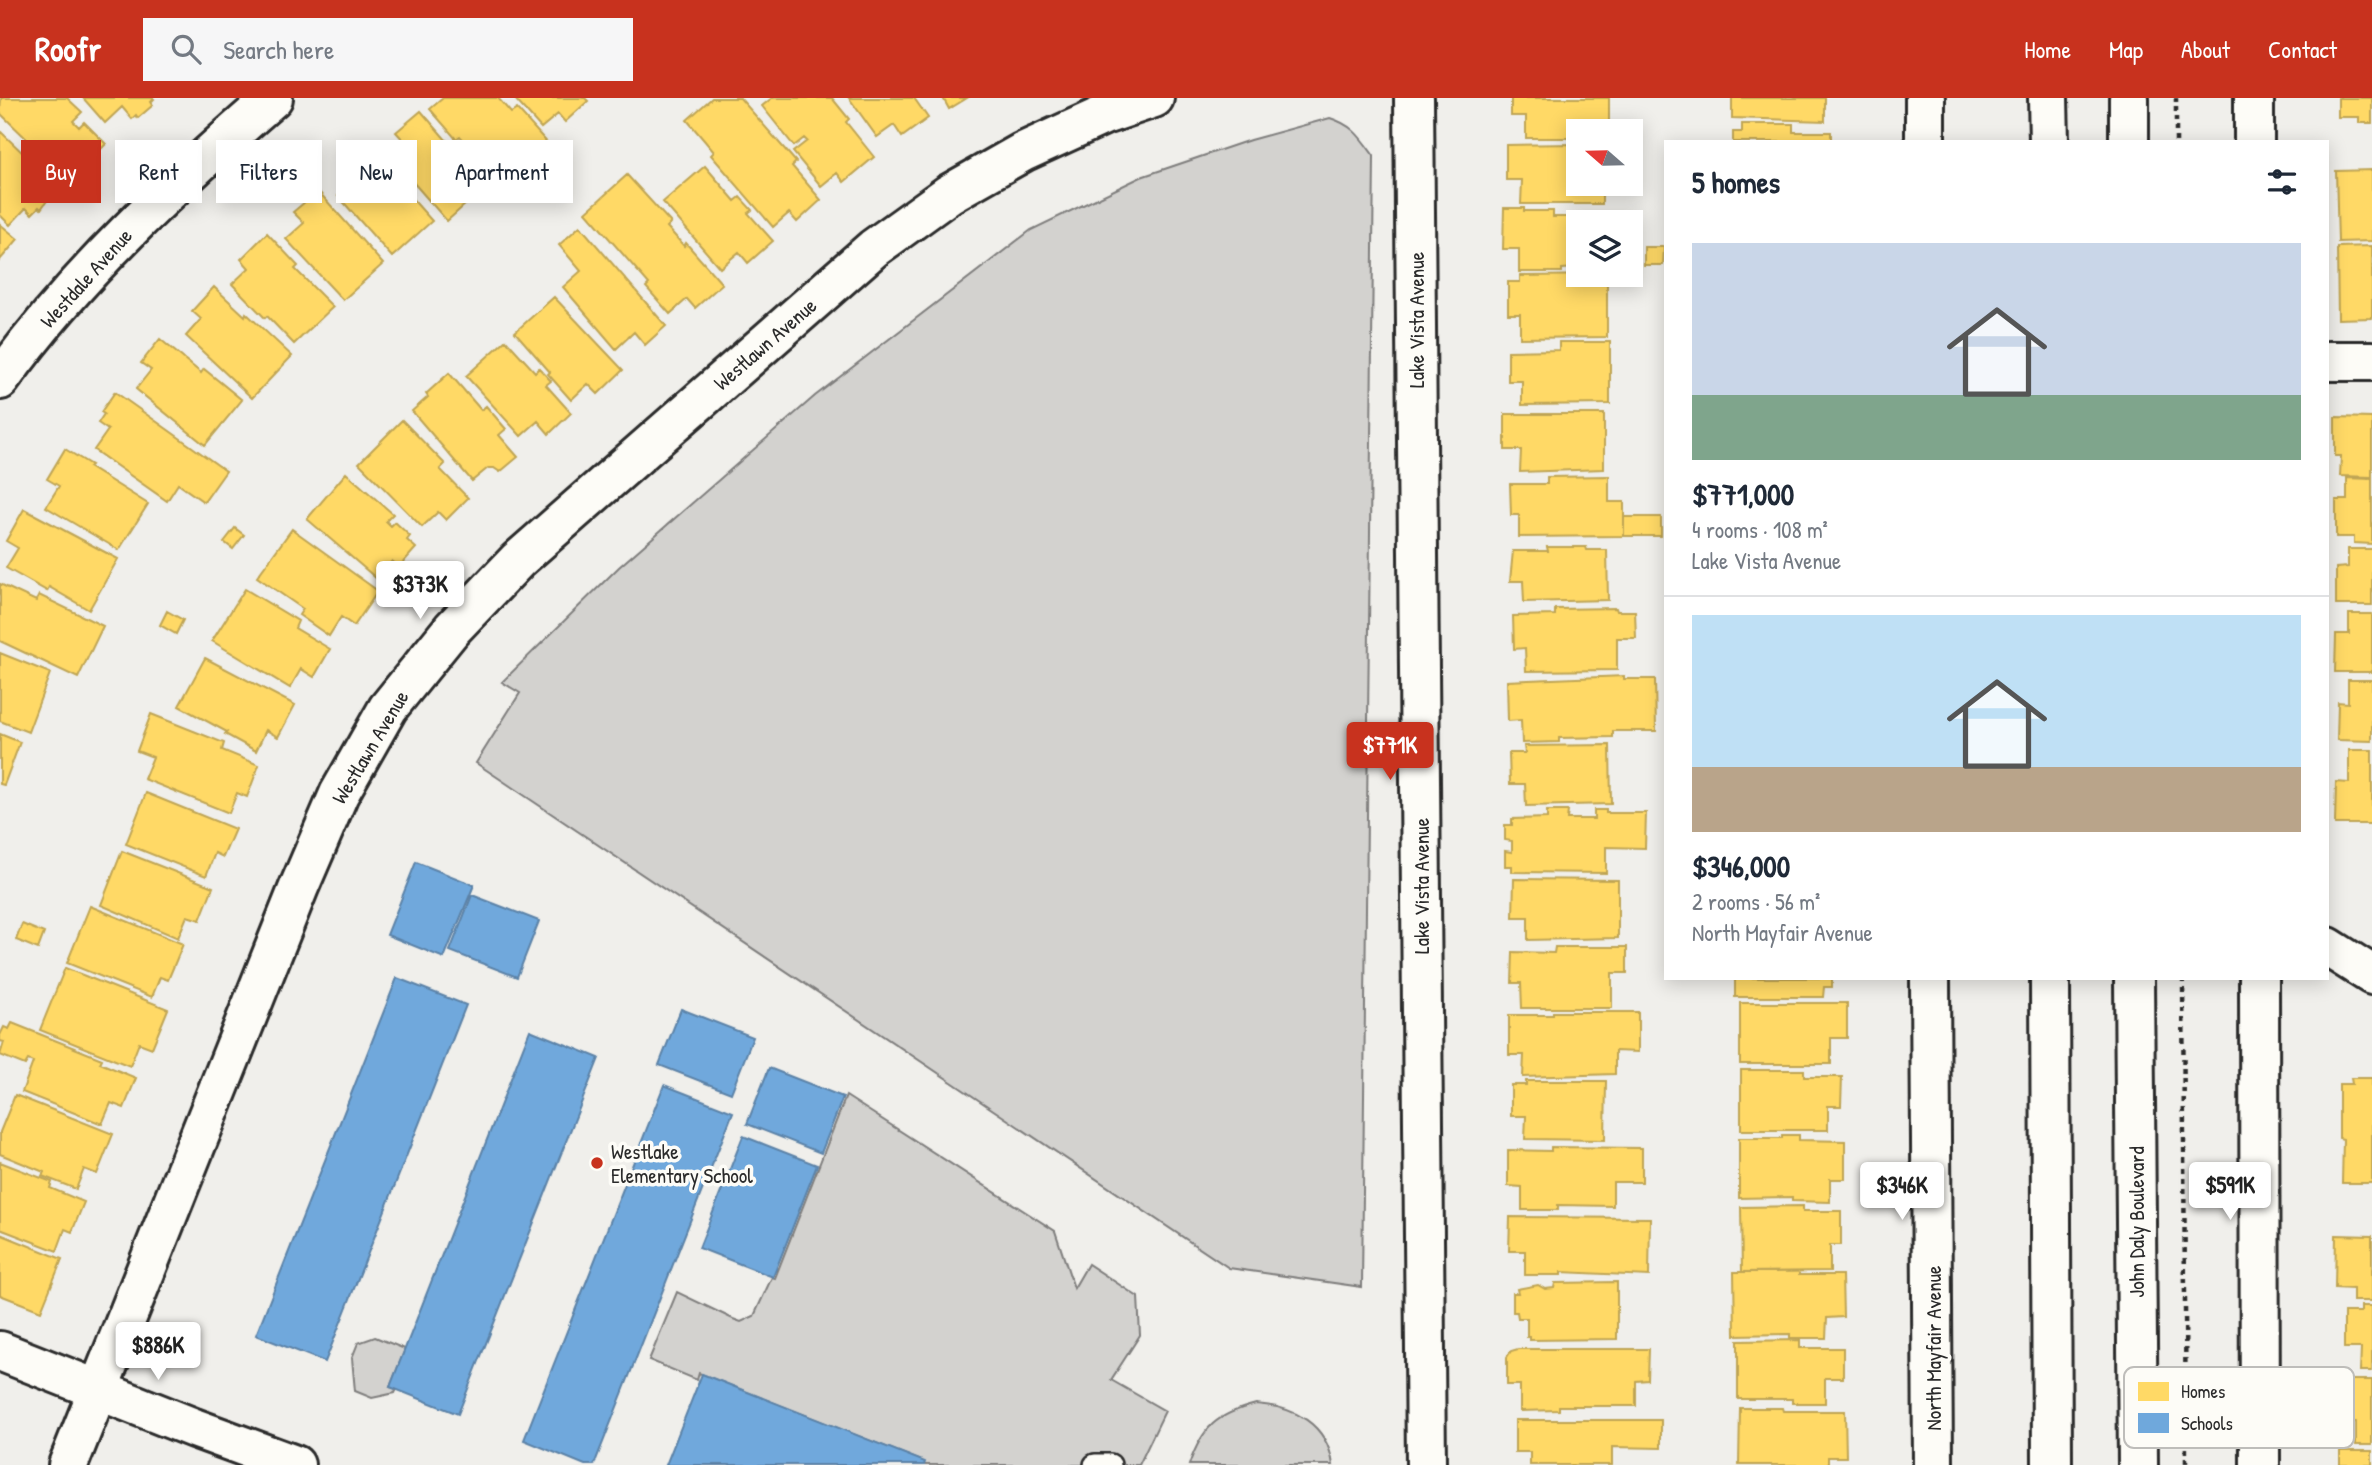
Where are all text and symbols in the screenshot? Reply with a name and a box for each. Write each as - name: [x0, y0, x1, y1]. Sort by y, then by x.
- search box: [143, 18, 633, 81]
- text: Roofr: [35, 27, 101, 71]
- icon: search: [167, 30, 205, 68]
- text: Search here: [223, 32, 334, 67]
- text: Home: [2024, 33, 2071, 65]
- text: Map: [2109, 33, 2143, 65]
- text: About: [2181, 33, 2230, 65]
- text: Contact: [2268, 33, 2337, 65]
- north arrow: [1566, 119, 1643, 196]
- map controls: [1566, 119, 1643, 287]
- chip: Buy: [21, 140, 101, 203]
- chip: Rent: [115, 140, 202, 203]
- chip: Filters: [216, 140, 322, 203]
- chip: New: [336, 140, 417, 203]
- chip: Apartment: [431, 140, 573, 203]
- text: 5 homes: [1692, 162, 1780, 202]
- icon: filters: [2263, 163, 2301, 201]
- button: layers: [1566, 210, 1643, 287]
- street label: Westdale Avenue: [33, 222, 139, 334]
- street label: Lake Vista Avenue: [1402, 252, 1431, 388]
- icon: home: [1934, 289, 2060, 415]
- street label: Westlawn Avenue: [707, 291, 823, 397]
- text: $771,000: [1692, 474, 1794, 514]
- text: 4 rooms · 108 m²: [1692, 514, 1828, 545]
- text: Lake Vista Avenue: [1692, 545, 1841, 576]
- pin: $373K: [371, 561, 469, 621]
- text: $373K: [392, 568, 448, 599]
- icon: home: [1934, 661, 2060, 787]
- street label: Westlawn Avenue: [325, 685, 415, 809]
- pin: $771K: [1341, 722, 1439, 782]
- text: $771K: [1363, 729, 1417, 760]
- street label: Lake Vista Avenue: [1407, 818, 1436, 954]
- text: $346,000: [1692, 846, 1790, 886]
- text: 2 rooms · 56 m²: [1692, 886, 1820, 917]
- text: North Mayfair Avenue: [1692, 917, 1873, 948]
- place label: Westlake Elementary School: [611, 1137, 753, 1190]
- street label: John Daly Boulevard: [2122, 1146, 2151, 1298]
- marker: Westlake Elementary School: [589, 1155, 605, 1171]
- pin: $346K: [1853, 1162, 1951, 1222]
- pin: $591K: [2181, 1162, 2279, 1222]
- text: $346K: [1876, 1169, 1928, 1200]
- text: $591K: [2205, 1169, 2255, 1200]
- street label: North Mayfair Avenue: [1919, 1266, 1948, 1430]
- pin: $886K: [109, 1322, 207, 1382]
- text: $886K: [132, 1329, 184, 1360]
- legend: [2124, 1367, 2354, 1448]
- text: Homes: [2181, 1378, 2225, 1404]
- text: Schools: [2181, 1410, 2233, 1436]

